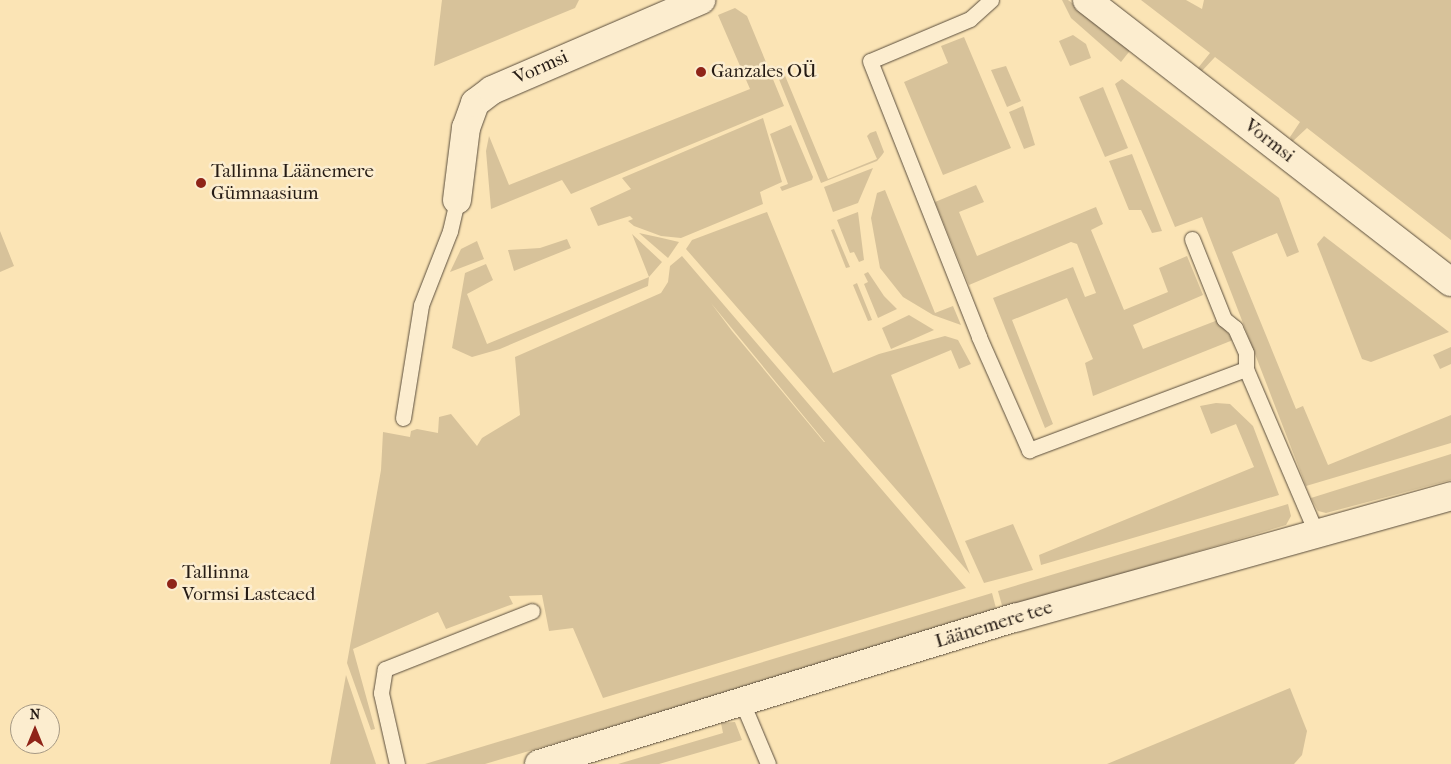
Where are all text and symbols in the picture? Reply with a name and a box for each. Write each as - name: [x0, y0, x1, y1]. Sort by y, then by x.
- street label: Vormsi: [510, 46, 572, 90]
- place label: Ganzales OÜ: [711, 61, 817, 83]
- marker: Ganzales OÜ: [695, 66, 707, 78]
- street label: Vormsi: [1239, 114, 1299, 168]
- place label: Tallinna Läänemere Gümnaasium: [211, 161, 374, 205]
- marker: Tallinna Läänemere Gümnaasium: [195, 177, 207, 189]
- place label: Tallinna Vormsi Lasteaed: [182, 562, 315, 606]
- marker: Tallinna Vormsi Lasteaed: [166, 578, 178, 590]
- street label: Läänemere tee: [933, 596, 1055, 654]
- north arrow: [10, 704, 60, 754]
- text: N: [30, 706, 40, 723]

